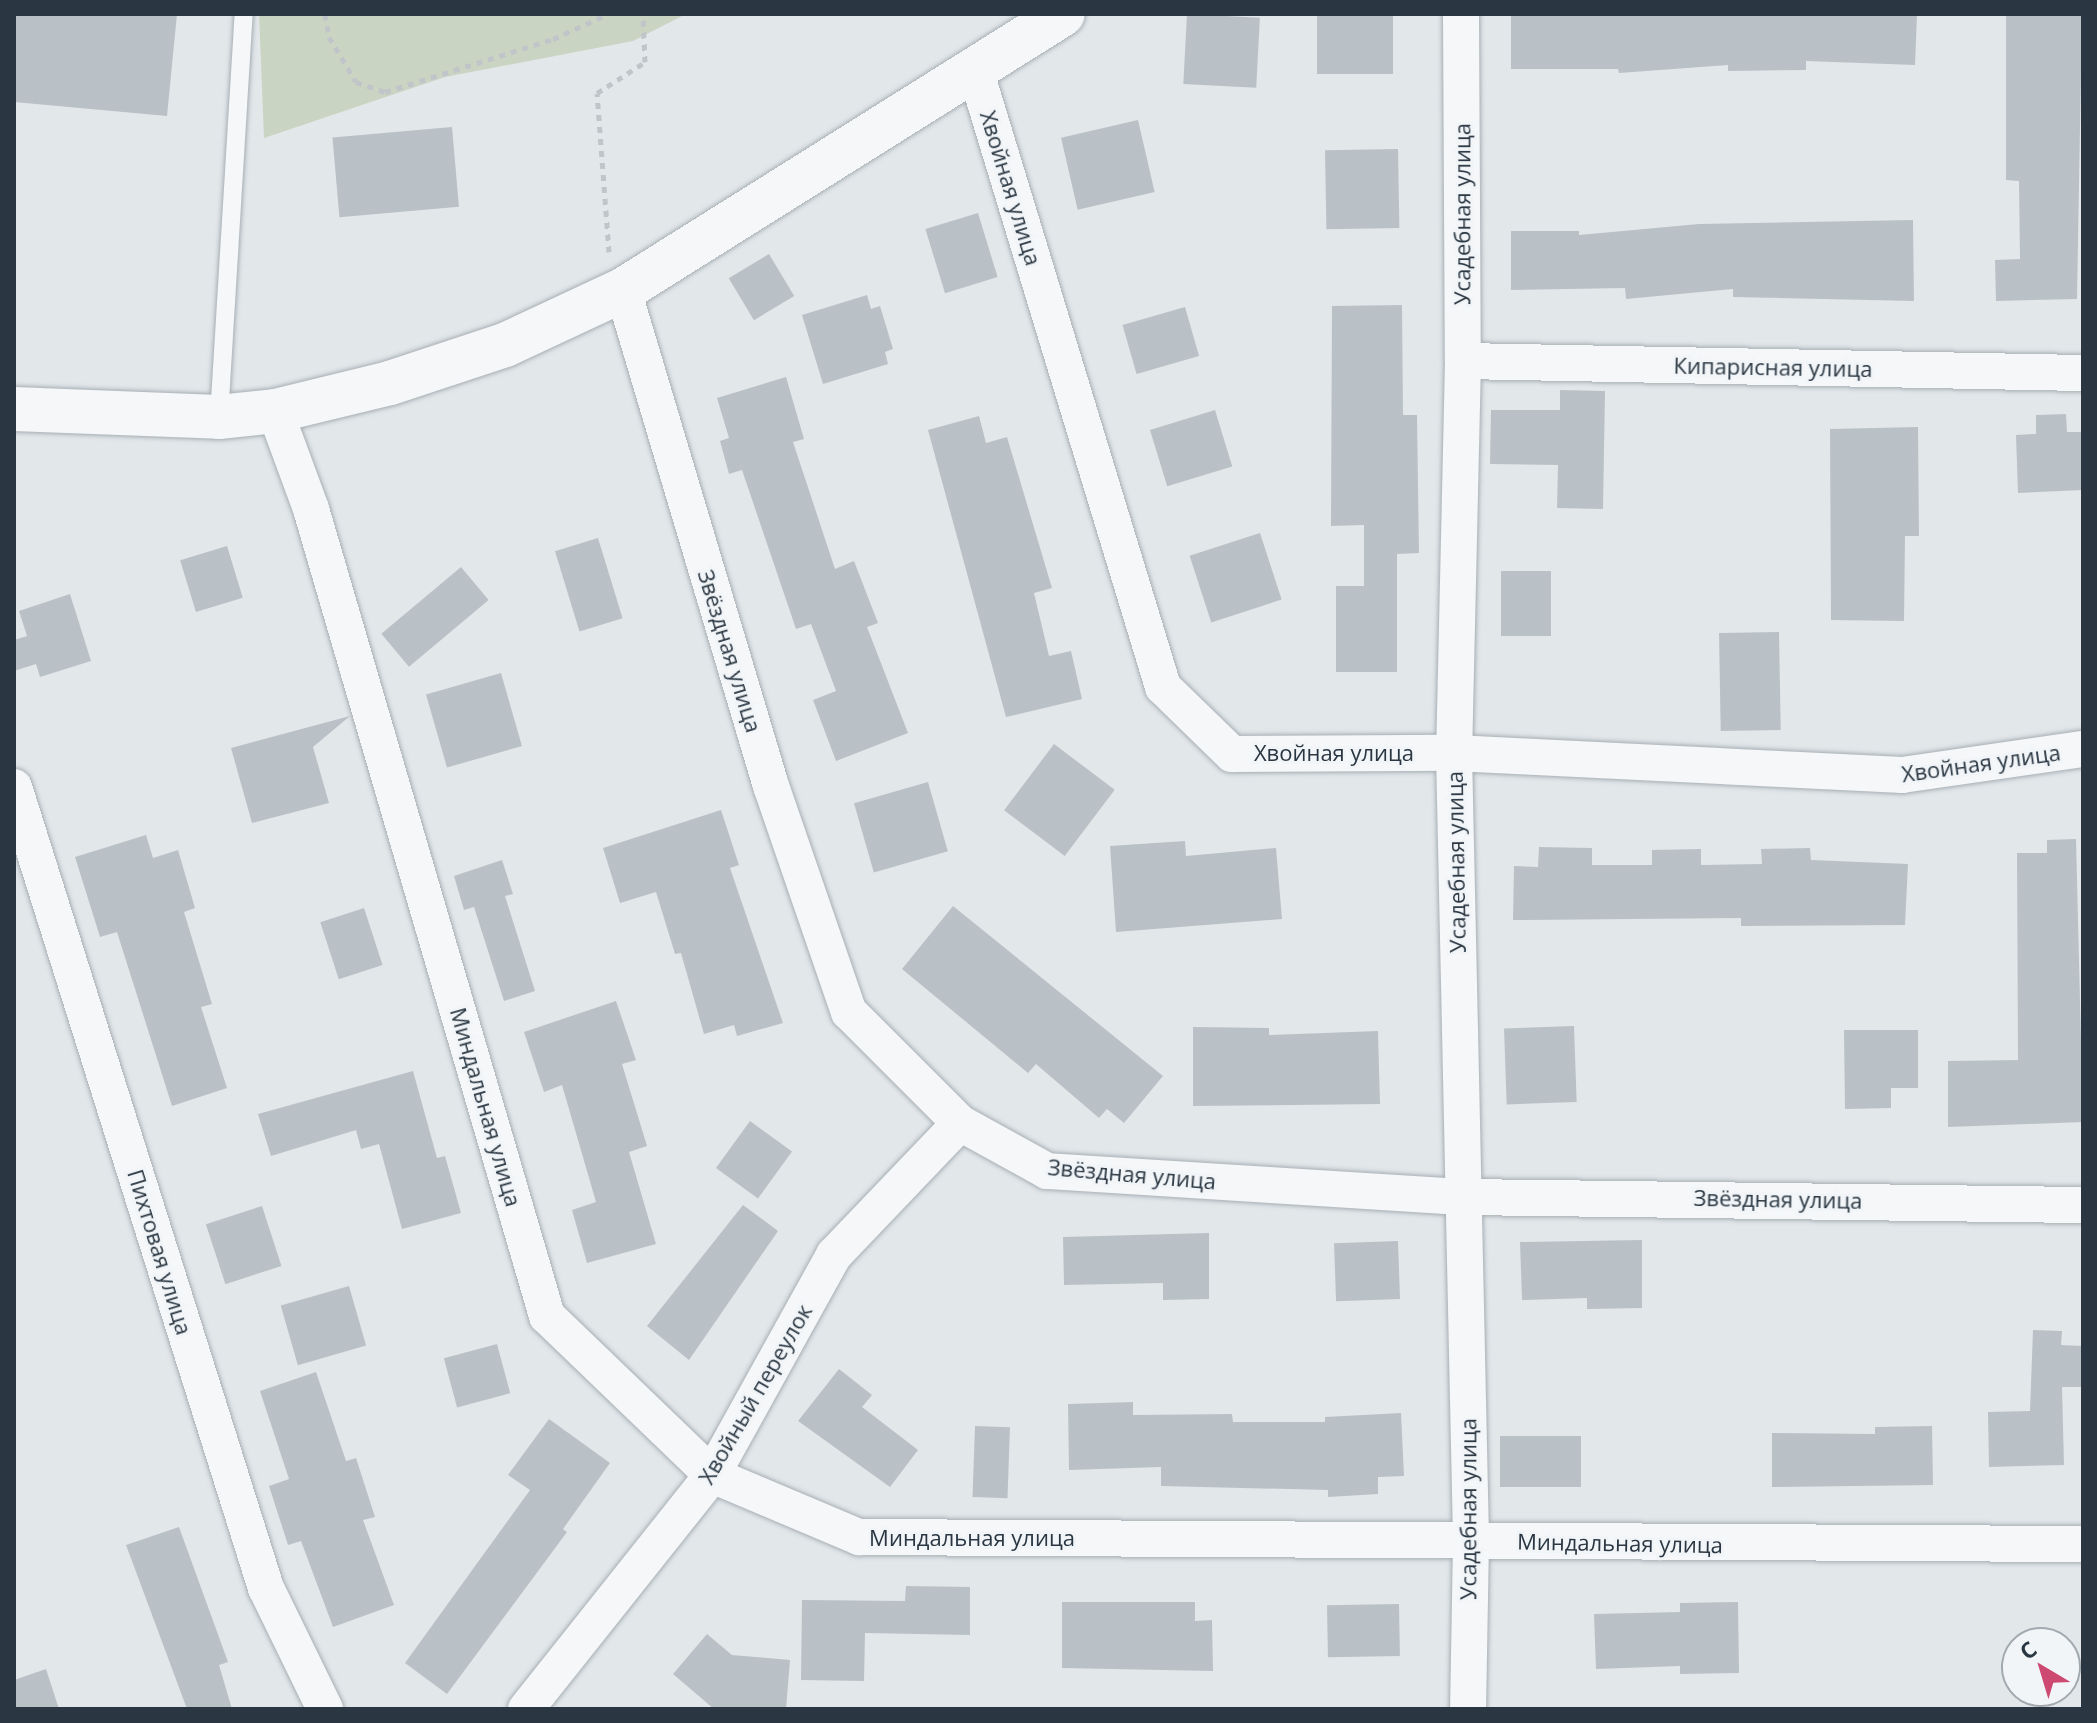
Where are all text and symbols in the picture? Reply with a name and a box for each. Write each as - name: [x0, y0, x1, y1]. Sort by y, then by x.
- street label: Хвойная улица: [975, 108, 1047, 268]
- street label: Усадебная улица: [1449, 123, 1475, 305]
- street label: Кипарисная улица: [1673, 352, 1873, 382]
- street label: Звёздная улица: [693, 566, 767, 736]
- street label: Хвойная улица: [1900, 739, 2062, 787]
- street label: Хвойная улица: [1254, 740, 1414, 766]
- street label: Усадебная улица: [1441, 771, 1471, 953]
- street label: Миндальная улица: [445, 1004, 527, 1210]
- street label: Звёздная улица: [1047, 1153, 1217, 1195]
- street label: Пихтовая улица: [122, 1166, 198, 1338]
- street label: Звёздная улица: [1693, 1184, 1863, 1214]
- street label: Хвойный переулок: [693, 1299, 817, 1489]
- street label: Усадебная улица: [1455, 1418, 1481, 1600]
- street label: Миндальная улица: [869, 1525, 1075, 1551]
- street label: Миндальная улица: [1517, 1528, 1723, 1558]
- north arrow: [2001, 1627, 2081, 1707]
- text: С: [2013, 1634, 2042, 1666]

